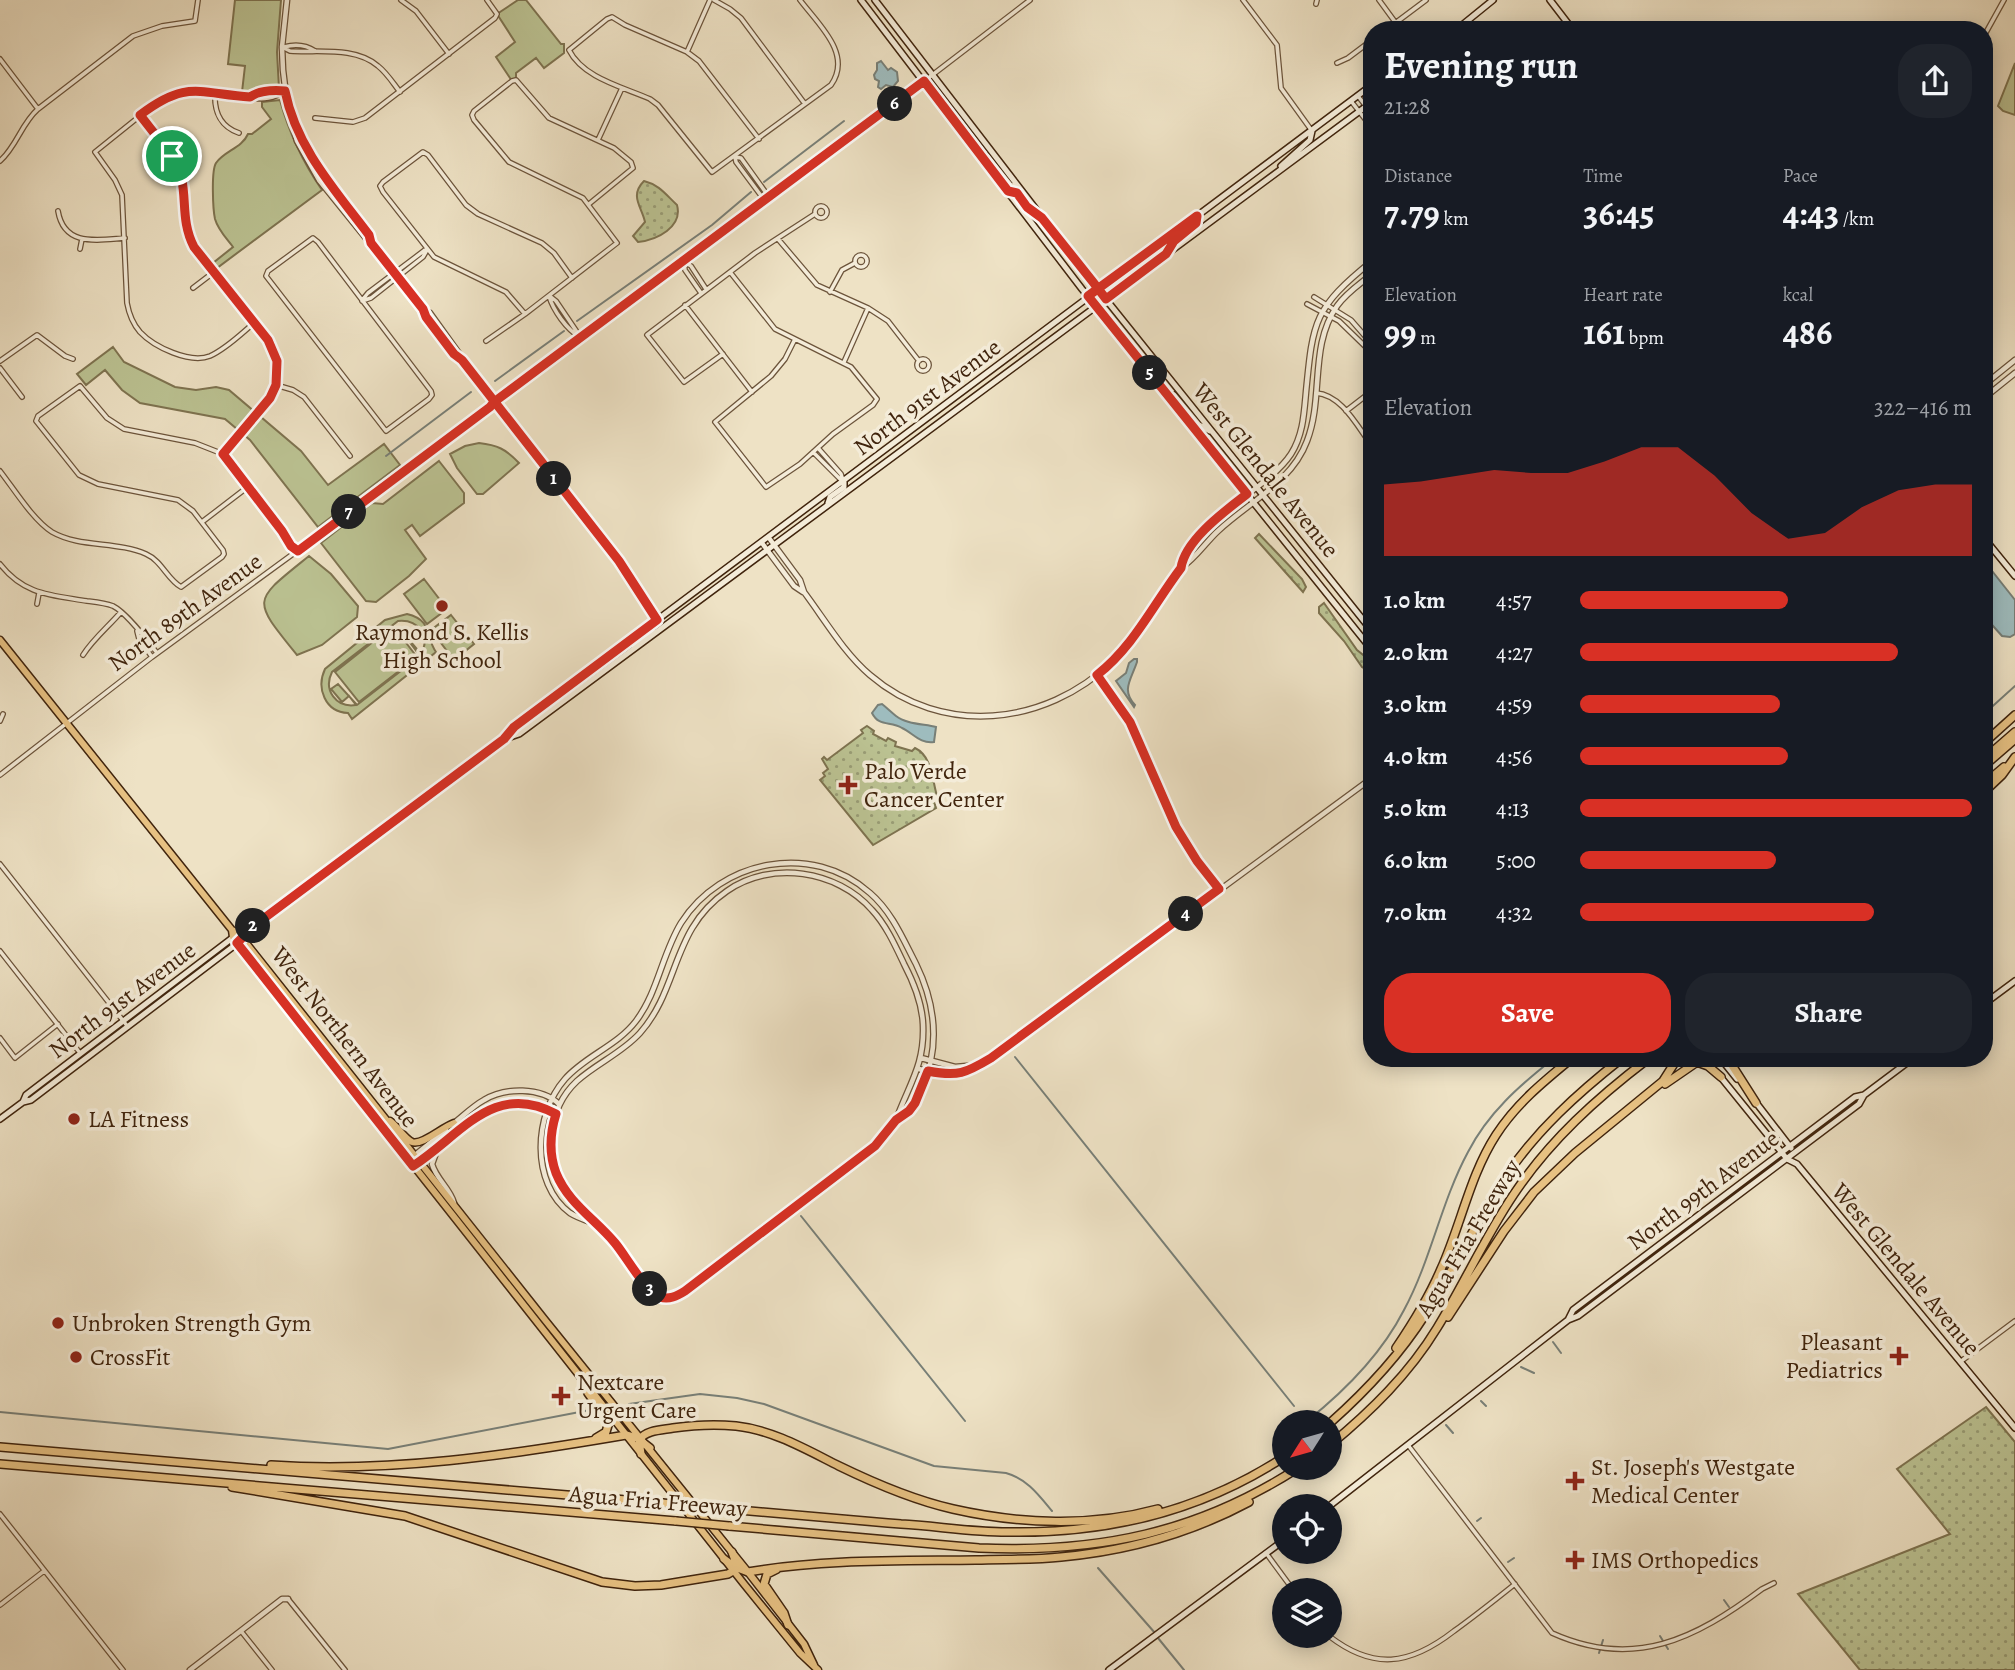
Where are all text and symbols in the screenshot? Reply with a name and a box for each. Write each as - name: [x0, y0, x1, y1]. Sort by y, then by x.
- text: Evening run: [1384, 39, 1578, 91]
- button: share: [1898, 44, 1972, 118]
- pin: 6: [878, 86, 912, 122]
- text: 6: [890, 90, 899, 116]
- text: 21:28: [1384, 91, 1430, 122]
- pin: [142, 126, 202, 186]
- icon: arrive: [153, 137, 191, 175]
- text: Distance: [1384, 163, 1452, 189]
- text: Time: [1583, 163, 1623, 189]
- text: Pace: [1783, 163, 1818, 189]
- text: 7.79: [1384, 189, 1440, 237]
- text: 36:45: [1583, 189, 1654, 237]
- text: 4:43: [1783, 189, 1839, 237]
- text: km: [1440, 206, 1469, 232]
- text: /km: [1839, 206, 1874, 232]
- text: Elevation: [1384, 282, 1457, 308]
- text: Heart rate: [1583, 282, 1663, 308]
- text: kcal: [1783, 282, 1813, 308]
- text: 99: [1384, 308, 1416, 356]
- text: 161: [1583, 308, 1625, 356]
- text: 486: [1783, 308, 1832, 356]
- text: m: [1416, 325, 1436, 351]
- text: bpm: [1625, 325, 1664, 351]
- street label: North 91st Avenue: [847, 331, 1007, 463]
- pin: 5: [1132, 356, 1168, 390]
- text: 5: [1145, 359, 1154, 385]
- street label: West Glendale Avenue: [1185, 375, 1346, 564]
- text: Elevation: [1384, 392, 1472, 423]
- text: 322–416 m: [1874, 392, 1972, 423]
- pin: 1: [536, 462, 572, 496]
- text: 1: [550, 465, 557, 491]
- pin: 7: [332, 494, 366, 530]
- text: 7: [344, 498, 353, 524]
- street label: North 89th Avenue: [102, 545, 268, 679]
- text: 1.0 km: [1384, 585, 1445, 616]
- text: 4:57: [1496, 585, 1531, 616]
- marker: Raymond S. Kellis High School: [434, 598, 450, 614]
- place label: Raymond S. Kellis High School: [355, 616, 529, 676]
- text: 2.0 km: [1384, 637, 1448, 668]
- text: 4:27: [1496, 637, 1532, 668]
- text: 3.0 km: [1384, 689, 1447, 720]
- text: 4:59: [1496, 689, 1532, 720]
- text: 4.0 km: [1384, 741, 1448, 772]
- text: 4:56: [1496, 741, 1532, 772]
- place label: Palo Verde Cancer Center: [864, 755, 1004, 815]
- marker: Palo Verde Cancer Center: [838, 775, 858, 795]
- text: 5.0 km: [1384, 793, 1447, 824]
- text: 4:13: [1496, 793, 1529, 824]
- text: 6.0 km: [1384, 845, 1448, 876]
- text: 5:00: [1496, 845, 1536, 876]
- pin: 4: [1168, 897, 1204, 932]
- text: 7.0 km: [1384, 897, 1447, 928]
- text: 4:32: [1496, 897, 1532, 928]
- text: 4: [1181, 900, 1190, 926]
- pin: 2: [236, 908, 270, 944]
- text: 2: [248, 912, 257, 938]
- street label: North 91st Avenue: [42, 934, 202, 1066]
- street label: West Northern Avenue: [264, 939, 426, 1134]
- button: Save: [1384, 973, 1671, 1053]
- button: Share: [1685, 973, 1972, 1053]
- place label: LA Fitness: [88, 1103, 189, 1135]
- marker: LA Fitness: [66, 1111, 82, 1127]
- street label: North 99th Avenue: [1621, 1122, 1785, 1258]
- street label: Agua Fria Freeway: [1408, 1153, 1528, 1324]
- street label: West Glendale Avenue: [1824, 1175, 1988, 1362]
- pin: 3: [632, 1272, 668, 1306]
- text: 3: [645, 1275, 654, 1301]
- place label: Unbroken Strength Gym: [72, 1307, 311, 1339]
- marker: Unbroken Strength Gym: [50, 1315, 66, 1331]
- place label: Pleasant Pediatrics: [1786, 1326, 1883, 1386]
- place label: CrossFit: [90, 1341, 171, 1373]
- marker: Pleasant Pediatrics: [1889, 1346, 1909, 1366]
- marker: CrossFit: [68, 1349, 84, 1365]
- place label: Nextcare Urgent Care: [577, 1366, 697, 1426]
- marker: Nextcare Urgent Care: [551, 1386, 571, 1406]
- north arrow: [1272, 1410, 1342, 1480]
- map controls: [1272, 1410, 1342, 1648]
- place label: St. Joseph's Westgate Medical Center: [1591, 1451, 1795, 1511]
- marker: St. Joseph's Westgate Medical Center: [1565, 1471, 1585, 1491]
- street label: Agua Fria Freeway: [566, 1477, 749, 1525]
- button: locate: [1272, 1494, 1342, 1564]
- place label: IMS Orthopedics: [1591, 1544, 1759, 1576]
- marker: IMS Orthopedics: [1565, 1550, 1585, 1570]
- button: layers: [1272, 1578, 1342, 1648]

